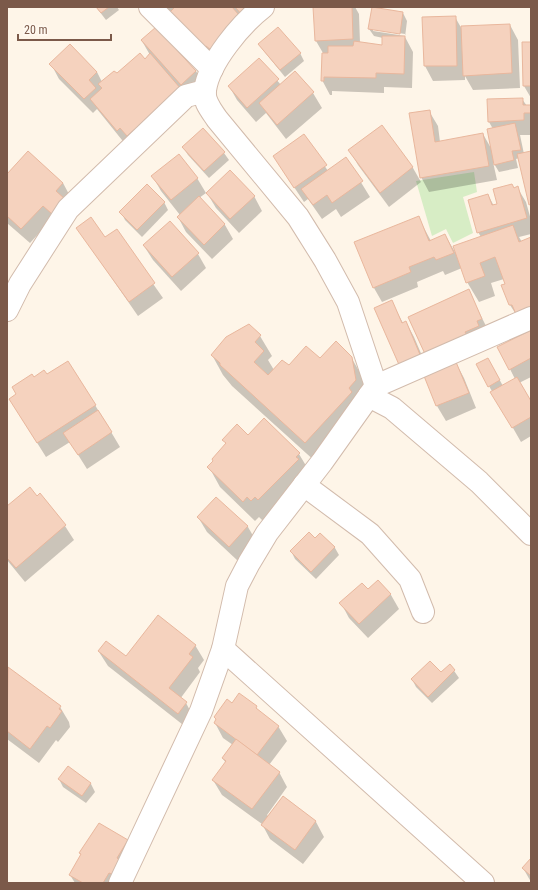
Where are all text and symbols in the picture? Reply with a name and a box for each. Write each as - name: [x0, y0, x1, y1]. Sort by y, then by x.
- scale bar: [18, 16, 111, 42]
- text: 20 m: [24, 23, 48, 37]

